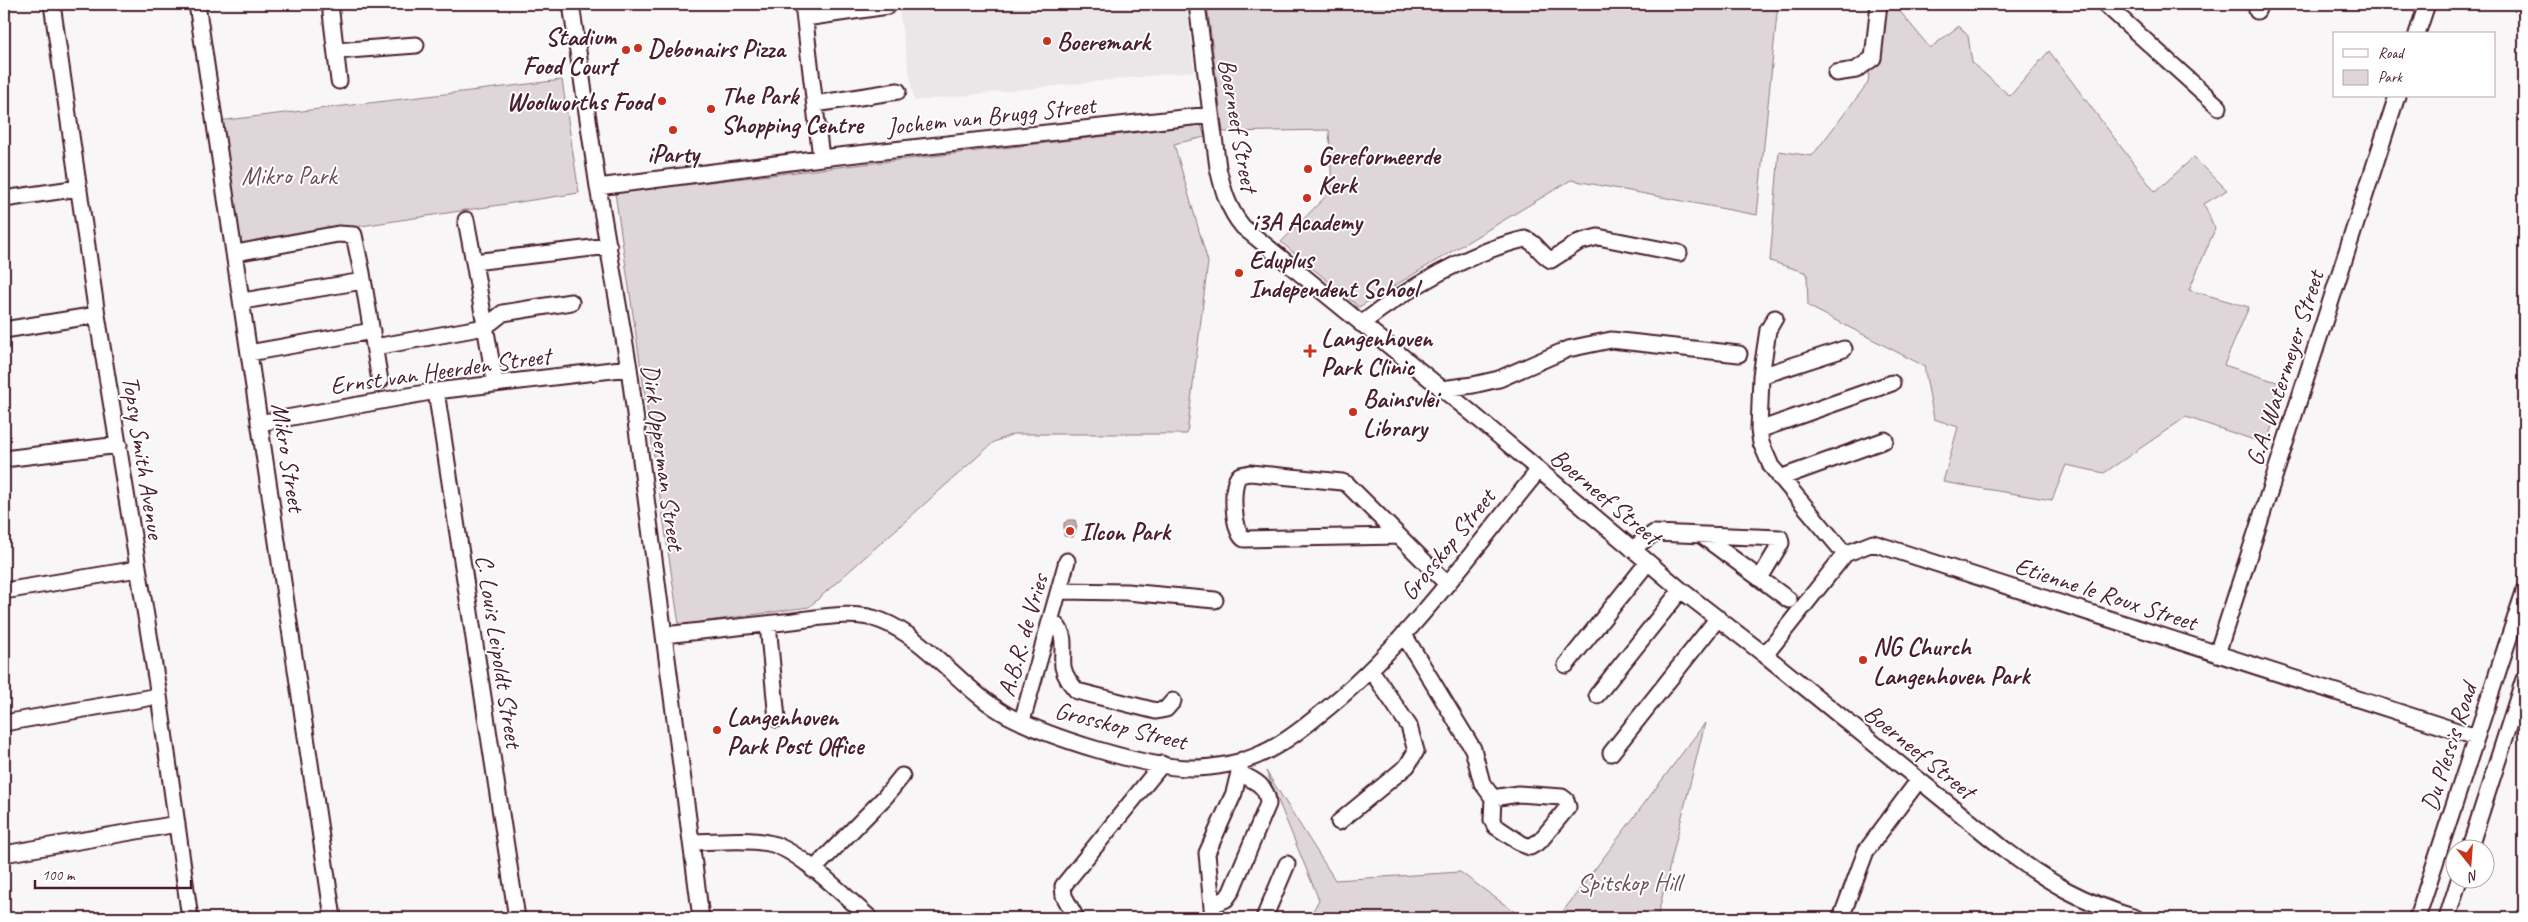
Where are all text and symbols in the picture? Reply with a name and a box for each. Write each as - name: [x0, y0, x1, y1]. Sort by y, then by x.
- place label: Stadium Food Court: [523, 21, 620, 82]
- place label: Boeremark: [1057, 26, 1152, 58]
- legend: [2333, 32, 2496, 98]
- place label: Debonairs Pizza: [648, 33, 787, 65]
- marker: Boeremark: [1041, 35, 1053, 47]
- marker: Debonairs Pizza: [632, 42, 644, 54]
- marker: Stadium Food Court: [620, 44, 632, 56]
- text: Road: [2378, 44, 2405, 63]
- street label: Boerneef Street: [1211, 56, 1266, 198]
- text: Park: [2378, 68, 2403, 87]
- place label: The Park Shopping Centre: [721, 80, 865, 141]
- place label: Woolworths Food: [507, 86, 656, 118]
- street label: Jochem van Brugg Street: [884, 89, 1100, 143]
- marker: Woolworths Food: [656, 95, 668, 107]
- marker: The Park Shopping Centre: [705, 103, 717, 115]
- marker: iParty: [667, 124, 679, 136]
- place label: iParty: [647, 138, 701, 170]
- place label: Gereformeerde Kerk: [1318, 140, 1442, 201]
- park label: Mikro Park: [242, 160, 338, 192]
- marker: Gereformeerde Kerk: [1302, 163, 1314, 175]
- marker: i3A Academy: [1301, 192, 1313, 204]
- place label: i3A Academy: [1252, 206, 1364, 238]
- place label: Eduplus Independent School: [1249, 244, 1422, 305]
- street label: G.A. Watermeyer Street: [2238, 264, 2332, 470]
- marker: Eduplus Independent School: [1233, 267, 1245, 279]
- place label: Langenhoven Park Clinic: [1321, 322, 1434, 383]
- street label: Ernst van Heerden Street: [328, 339, 556, 402]
- marker: Langenhoven Park Clinic: [1303, 344, 1317, 358]
- street label: Dirk Opperman Street: [634, 362, 692, 555]
- street label: Topsy Smith Avenue: [114, 373, 172, 543]
- place label: Bainsvlei Library: [1363, 383, 1441, 444]
- street label: Mikro Street: [264, 400, 313, 517]
- marker: Bainsvlei Library: [1347, 406, 1359, 418]
- street label: Boerneef Street: [1544, 441, 1670, 555]
- street label: Grosskop Street: [1393, 480, 1504, 607]
- place label: Ilcon Park: [1080, 516, 1172, 548]
- marker: Ilcon Park: [1064, 525, 1076, 537]
- street label: Etienne le Roux Street: [2011, 549, 2203, 639]
- street label: C. Louis Leipoldt Street: [468, 552, 530, 753]
- street label: A.B.R. de Vries: [990, 568, 1056, 700]
- place label: NG Church Langenhoven Park: [1873, 631, 2032, 692]
- marker: NG Church Langenhoven Park: [1857, 654, 1869, 666]
- street label: Du Plessis Road: [2413, 676, 2486, 815]
- street label: Grosskop Street: [1052, 694, 1192, 758]
- street label: Boerneef Street: [1857, 697, 1984, 809]
- place label: Langenhoven Park Post Office: [727, 701, 866, 762]
- marker: Langenhoven Park Post Office: [711, 724, 723, 736]
- north arrow: [2446, 840, 2496, 890]
- scale bar: [35, 857, 191, 889]
- text: 100 m: [42, 866, 76, 885]
- park label: Spitskop Hill: [1577, 867, 1686, 899]
- text: N: [2465, 867, 2480, 886]

